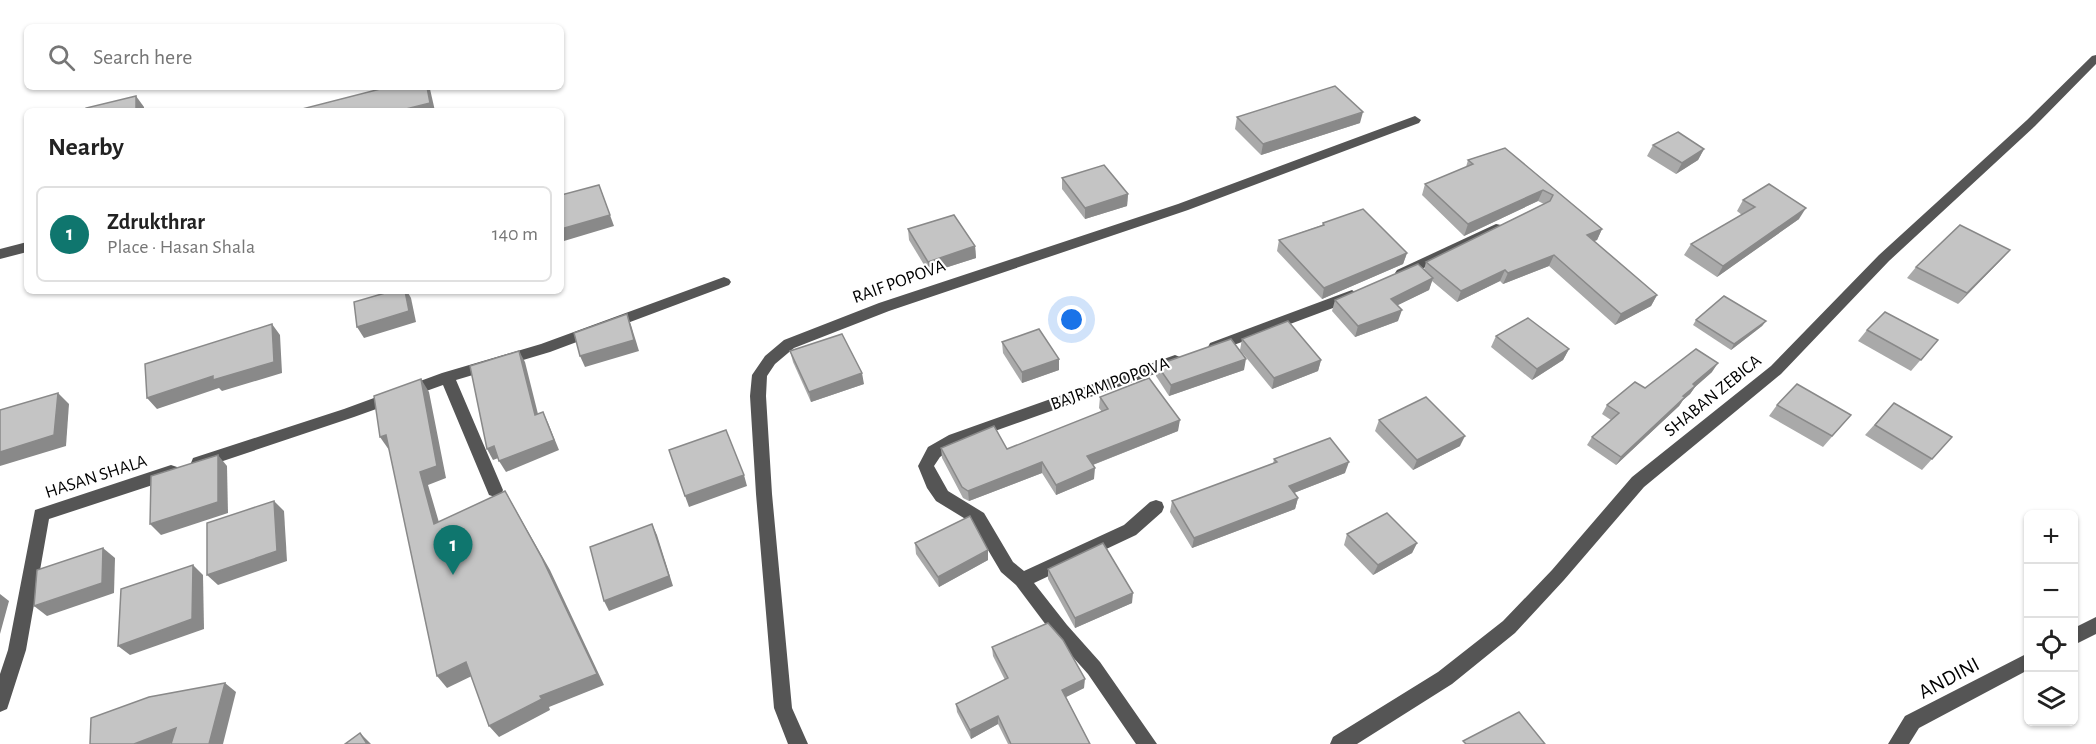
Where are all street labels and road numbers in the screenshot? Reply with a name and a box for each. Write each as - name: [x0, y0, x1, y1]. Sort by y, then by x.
- street label: RAIF POPOVA: [850, 257, 948, 307]
- street label: SHABAN ZEBICA: [1661, 351, 1765, 440]
- street label: BAJRAM POPOVA: [1048, 354, 1172, 414]
- street label: HASAN SHALA: [43, 452, 150, 502]
- street label: ANDINI: [1915, 653, 1983, 703]

